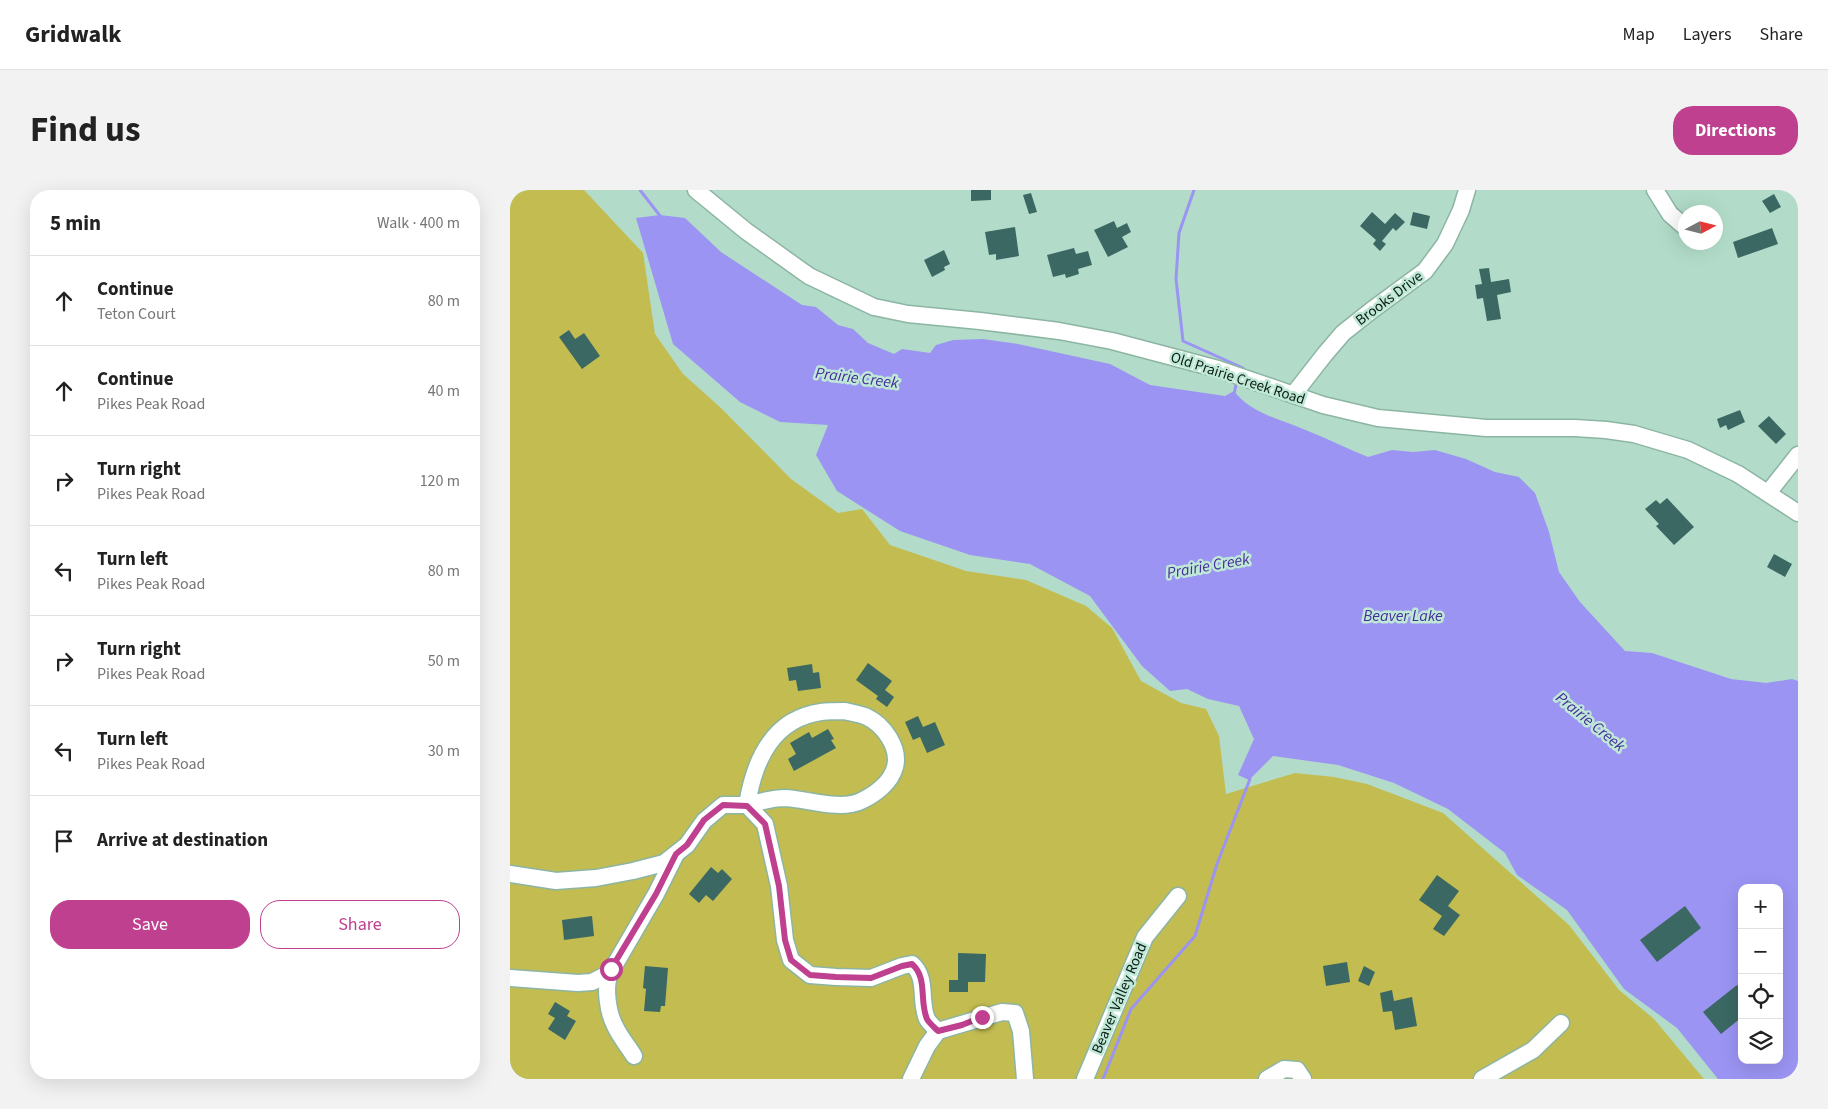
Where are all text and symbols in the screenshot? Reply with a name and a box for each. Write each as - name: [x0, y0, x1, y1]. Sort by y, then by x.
- text: Gridwalk: [25, 17, 121, 52]
- text: Map: [1623, 22, 1655, 47]
- text: Layers: [1683, 22, 1732, 47]
- text: Share: [1760, 22, 1803, 47]
- text: Find us: [30, 105, 140, 155]
- button: Directions: [1673, 106, 1798, 155]
- north arrow: [1678, 205, 1723, 250]
- text: 5 min: [50, 208, 101, 238]
- text: Walk · 400 m: [377, 212, 460, 234]
- street label: Brooks Drive: [1351, 266, 1427, 331]
- text: Continue: [97, 276, 174, 303]
- icon: ahead: [50, 287, 78, 315]
- text: 80 m: [428, 290, 460, 312]
- text: Teton Court: [97, 303, 176, 325]
- street label: Old Prairie Creek Road: [1168, 347, 1308, 410]
- water label: Prairie Creek: [814, 362, 900, 394]
- text: Continue: [97, 366, 174, 393]
- icon: ahead: [50, 377, 78, 405]
- text: 40 m: [428, 380, 460, 402]
- text: Pikes Peak Road: [97, 393, 205, 415]
- text: Turn right: [97, 456, 181, 483]
- icon: right: [50, 467, 78, 495]
- text: 120 m: [420, 470, 460, 492]
- text: Pikes Peak Road: [97, 483, 205, 505]
- text: Turn left: [97, 546, 168, 573]
- water label: Prairie Creek: [1165, 548, 1252, 584]
- icon: left: [50, 557, 78, 585]
- text: 80 m: [428, 560, 460, 582]
- text: Pikes Peak Road: [97, 573, 205, 595]
- water label: Beaver Lake: [1363, 605, 1443, 627]
- text: Turn right: [97, 636, 181, 663]
- icon: right: [50, 647, 78, 675]
- text: 50 m: [428, 650, 460, 672]
- text: Pikes Peak Road: [97, 663, 205, 685]
- water label: Prairie Creek: [1551, 687, 1630, 757]
- text: Turn left: [97, 726, 168, 753]
- icon: left: [50, 737, 78, 765]
- text: 30 m: [428, 740, 460, 762]
- text: Pikes Peak Road: [97, 753, 205, 775]
- icon: arrive: [50, 827, 78, 855]
- text: Arrive at destination: [97, 827, 268, 854]
- map controls: [1738, 884, 1783, 1064]
- button: +: [1738, 884, 1783, 929]
- button: Save: [50, 900, 250, 949]
- button: Share: [260, 900, 460, 949]
- button: −: [1738, 929, 1783, 974]
- street label: Beaver Valley Road: [1087, 940, 1152, 1057]
- route start: [600, 958, 623, 981]
- button: locate: [1738, 974, 1783, 1019]
- route end: [971, 1006, 994, 1029]
- button: layers: [1738, 1019, 1783, 1064]

